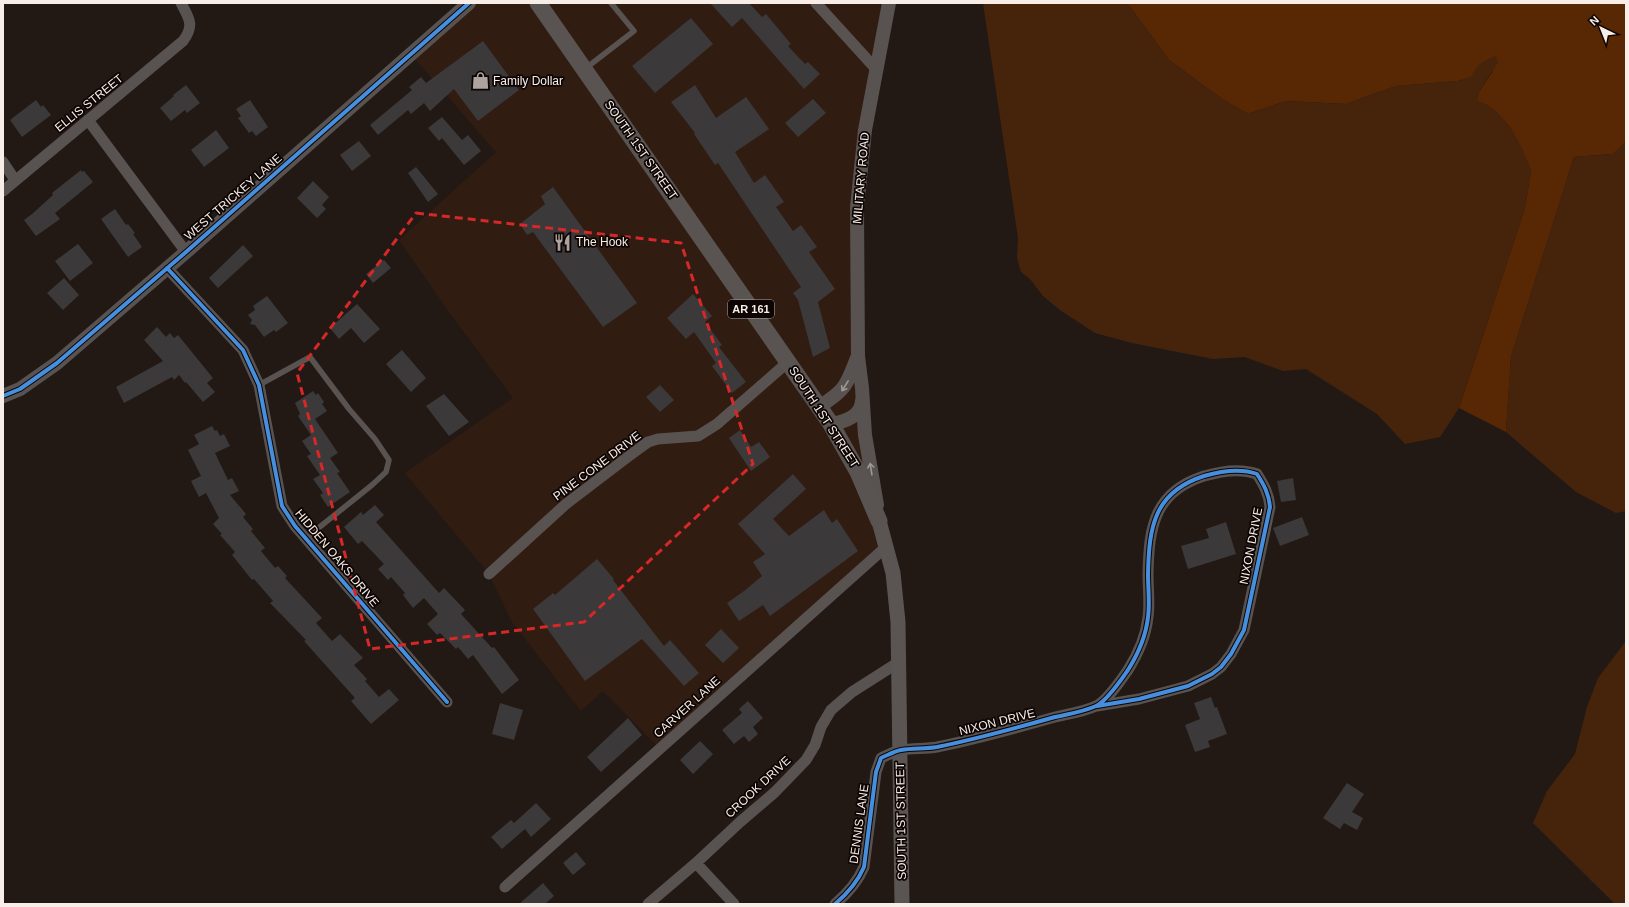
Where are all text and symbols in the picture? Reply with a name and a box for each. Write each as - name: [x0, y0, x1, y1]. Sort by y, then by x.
- north arrow: [1581, 8, 1621, 48]
- text: N: [1587, 14, 1601, 28]
- street label: ELLIS STREET: [52, 71, 126, 135]
- shop icon: Family Dollar: [470, 71, 490, 91]
- place label: Family Dollar: [493, 74, 563, 88]
- street label: SOUTH 1ST STREET: [601, 98, 681, 203]
- street label: MILITARY ROAD: [850, 131, 872, 224]
- street label: WEST TRICKEY LANE: [182, 151, 284, 243]
- restaurant icon: The Hook: [553, 232, 573, 252]
- place label: The Hook: [576, 235, 629, 249]
- road number: AR 161: [728, 300, 774, 318]
- street label: SOUTH 1ST STREET: [786, 364, 862, 471]
- one-way arrow: [840, 381, 849, 392]
- street label: PINE CONE DRIVE: [550, 429, 644, 503]
- one-way arrow: [867, 463, 875, 476]
- street label: NIXON DRIVE: [1237, 506, 1265, 586]
- street label: HIDDEN OAKS DRIVE: [292, 507, 382, 609]
- street label: CARVER LANE: [651, 674, 723, 740]
- street label: NIXON DRIVE: [957, 706, 1037, 738]
- street label: CROOK DRIVE: [723, 753, 793, 821]
- street label: SOUTH 1ST STREET: [893, 761, 909, 880]
- street label: DENNIS LANE: [846, 783, 872, 865]

